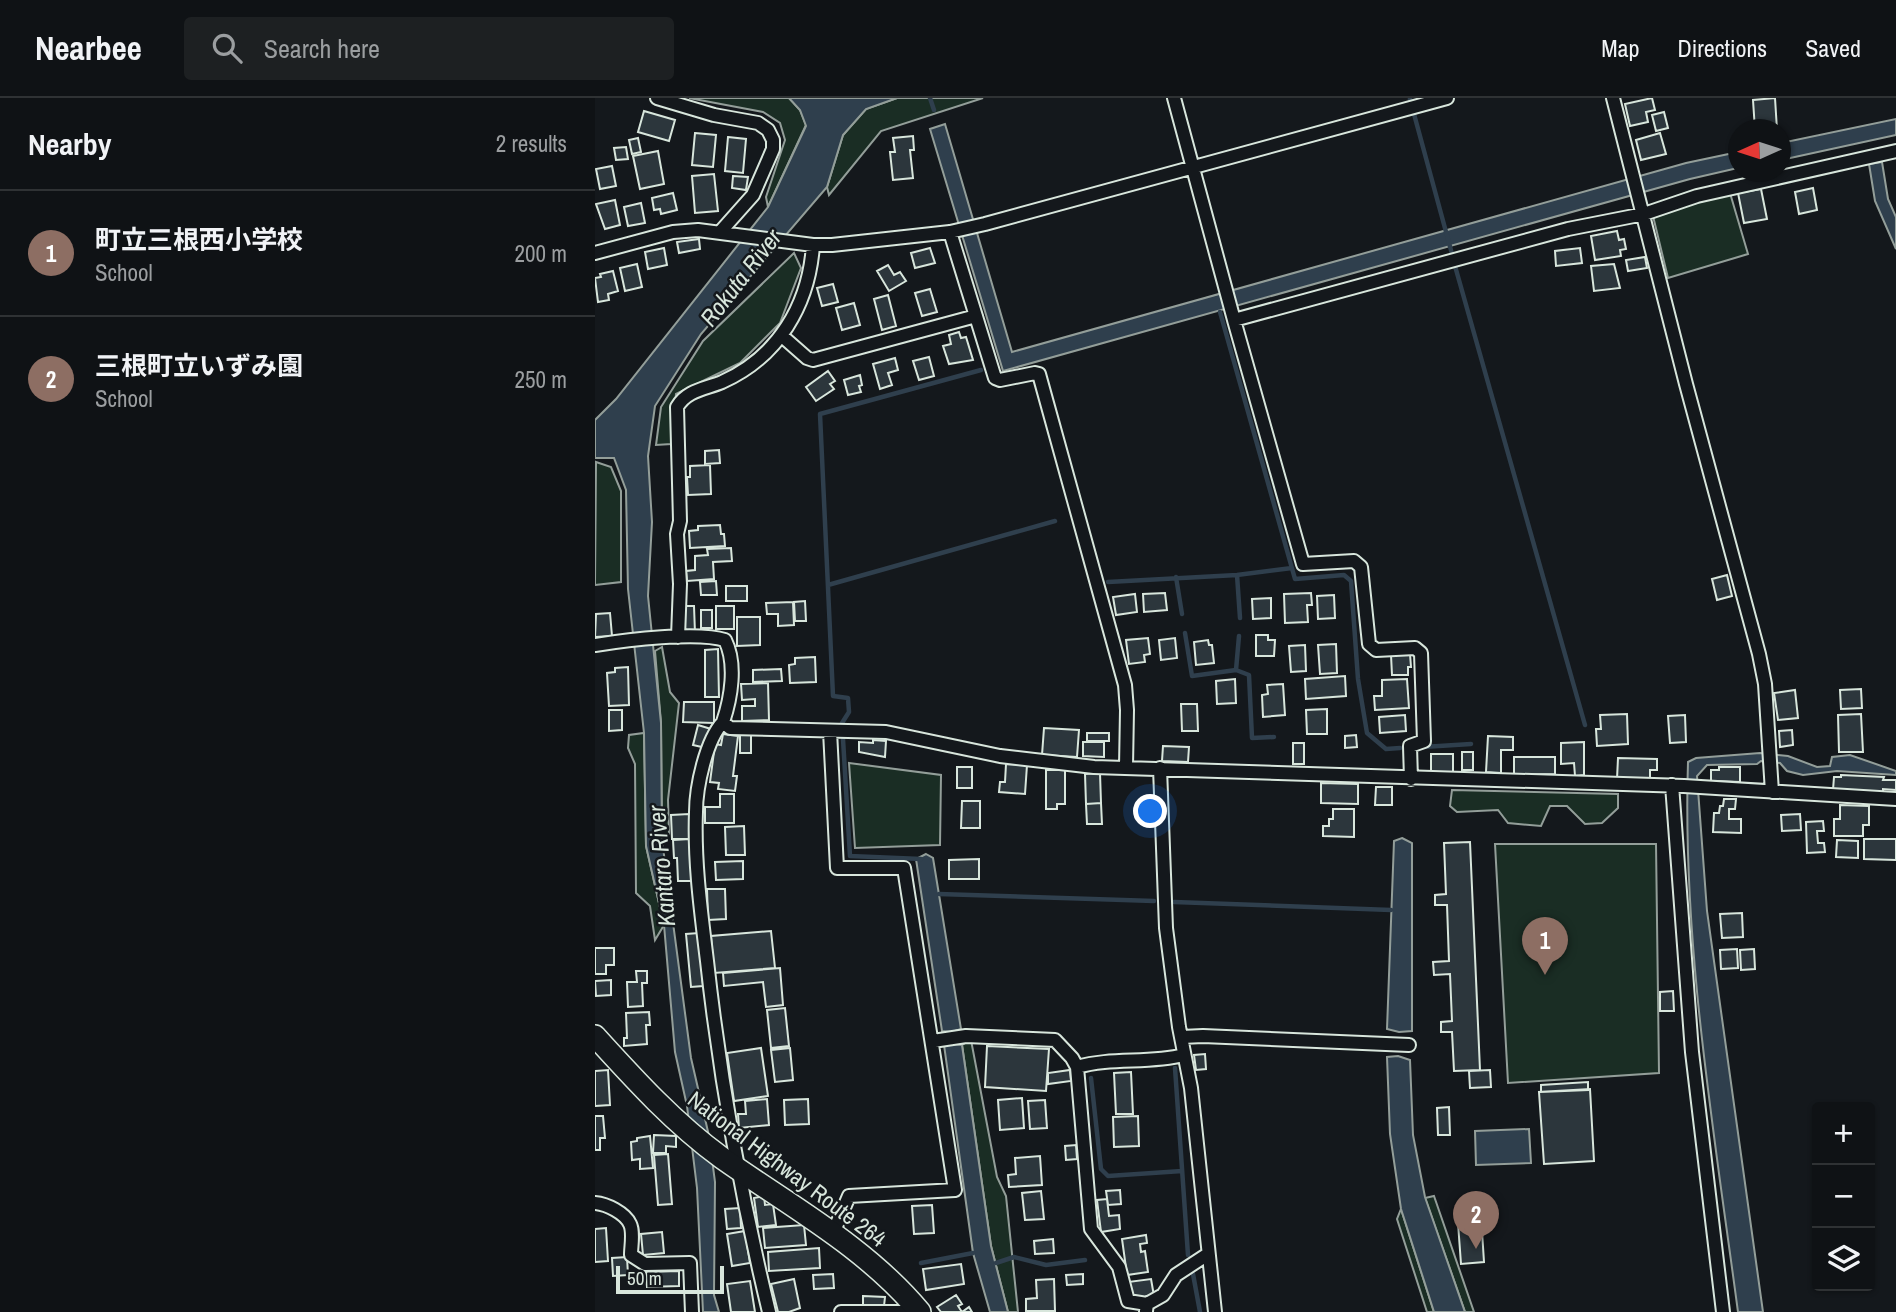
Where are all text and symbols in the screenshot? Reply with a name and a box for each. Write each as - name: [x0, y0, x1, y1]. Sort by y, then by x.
- search box: [184, 17, 674, 80]
- text: Nearbee: [35, 26, 142, 70]
- icon: search: [208, 29, 246, 67]
- text: Search here: [264, 31, 380, 66]
- text: Map: [1601, 32, 1639, 64]
- text: Directions: [1677, 32, 1767, 64]
- text: Saved: [1805, 32, 1861, 64]
- north arrow: [1728, 119, 1791, 182]
- text: Nearby: [28, 124, 111, 164]
- text: 2 results: [496, 128, 567, 159]
- water label: Rokuta River: [692, 221, 789, 332]
- text: 町立三根西小学校: [95, 222, 303, 257]
- text: 1: [46, 238, 56, 269]
- text: 200 m: [515, 238, 567, 269]
- text: School: [95, 257, 153, 288]
- text: 三根町立いずみ園: [95, 348, 303, 383]
- text: 2: [46, 364, 56, 395]
- text: 250 m: [515, 364, 567, 395]
- text: School: [95, 383, 153, 414]
- your location: [1133, 794, 1167, 828]
- water label: Kantaro River: [640, 803, 682, 928]
- pin: 1: [1522, 917, 1568, 975]
- street label: National Highway Route 264: [682, 1084, 893, 1254]
- map controls: [1812, 1102, 1875, 1291]
- button: +: [1812, 1102, 1875, 1165]
- button: −: [1812, 1165, 1875, 1228]
- pin: 2: [1453, 1191, 1499, 1249]
- button: layers: [1812, 1228, 1875, 1291]
- scale bar: [616, 1263, 725, 1295]
- text: 50 m: [627, 1265, 662, 1291]

